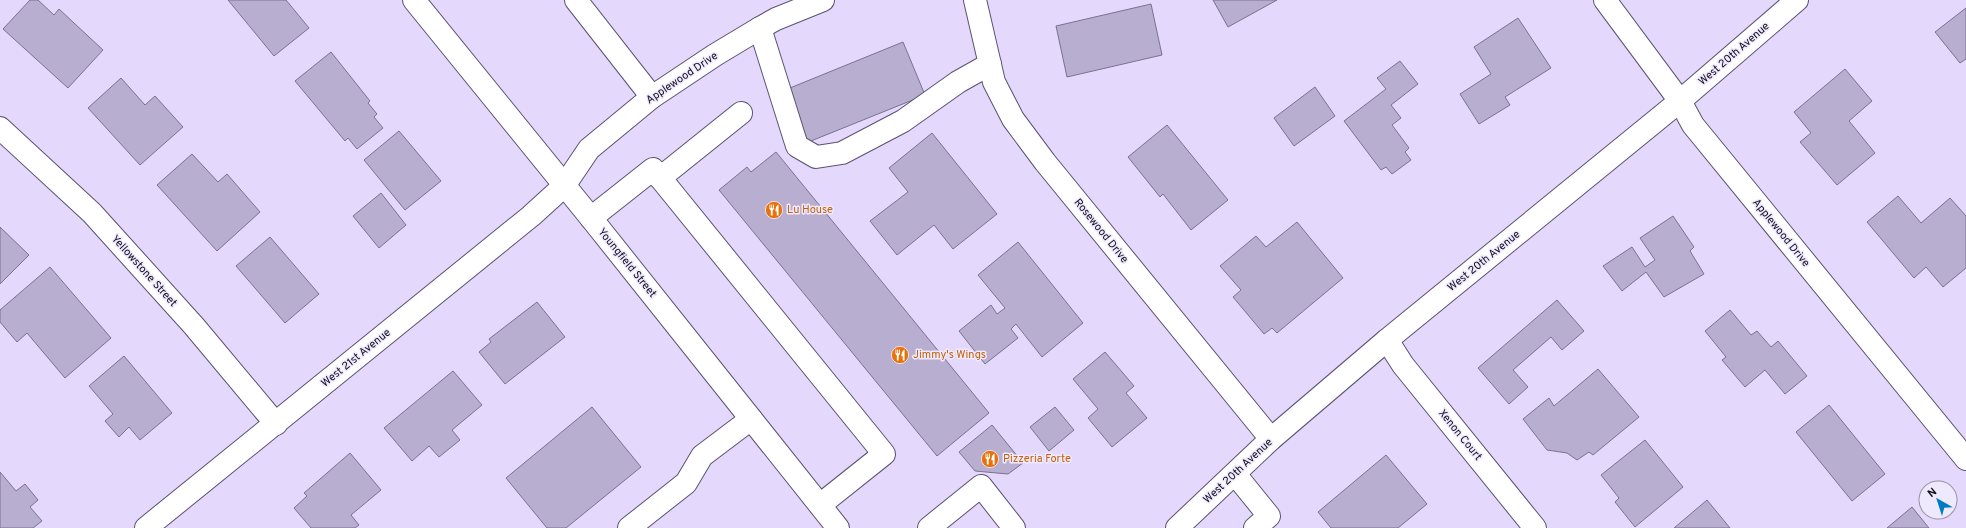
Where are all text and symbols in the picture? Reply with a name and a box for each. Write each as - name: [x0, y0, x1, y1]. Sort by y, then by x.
- street label: West 20th Avenue: [1696, 19, 1772, 89]
- street label: Applewood Drive: [643, 49, 721, 107]
- street label: Rosewood Drive: [1071, 196, 1131, 266]
- street label: Applewood Drive: [1749, 196, 1813, 270]
- restaurant icon: Lu House: [764, 200, 784, 220]
- place label: Lu House: [787, 203, 833, 217]
- street label: Youngfield Street: [595, 225, 659, 301]
- street label: West 20th Avenue: [1445, 227, 1523, 295]
- street label: Yellowstone Street: [108, 232, 180, 310]
- street label: West 21st Avenue: [318, 326, 394, 390]
- restaurant icon: Jimmy's Wings: [890, 345, 910, 365]
- place label: Jimmy's Wings: [913, 348, 986, 362]
- street label: Xenon Court: [1435, 407, 1485, 463]
- street label: West 20th Avenue: [1201, 435, 1276, 507]
- restaurant icon: Pizzeria Forte: [980, 449, 1000, 469]
- place label: Pizzeria Forte: [1003, 452, 1071, 466]
- north arrow: [1918, 480, 1958, 520]
- text: N: [1925, 485, 1940, 501]

